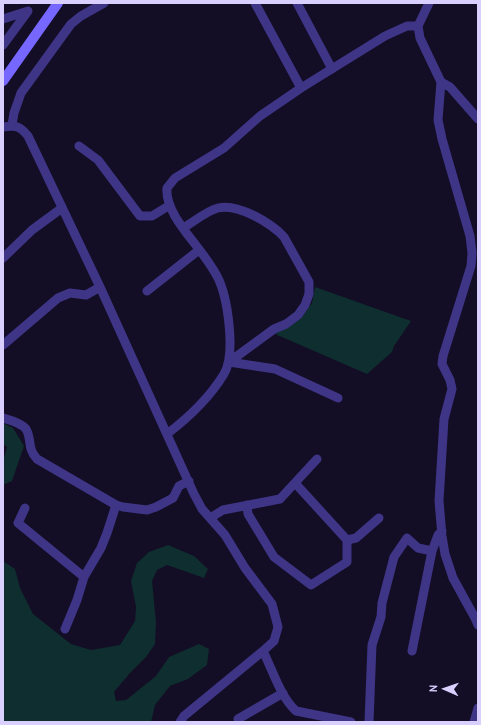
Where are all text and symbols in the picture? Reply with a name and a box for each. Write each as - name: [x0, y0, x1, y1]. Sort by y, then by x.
- north arrow: [425, 669, 465, 709]
- text: N: [426, 685, 440, 692]

